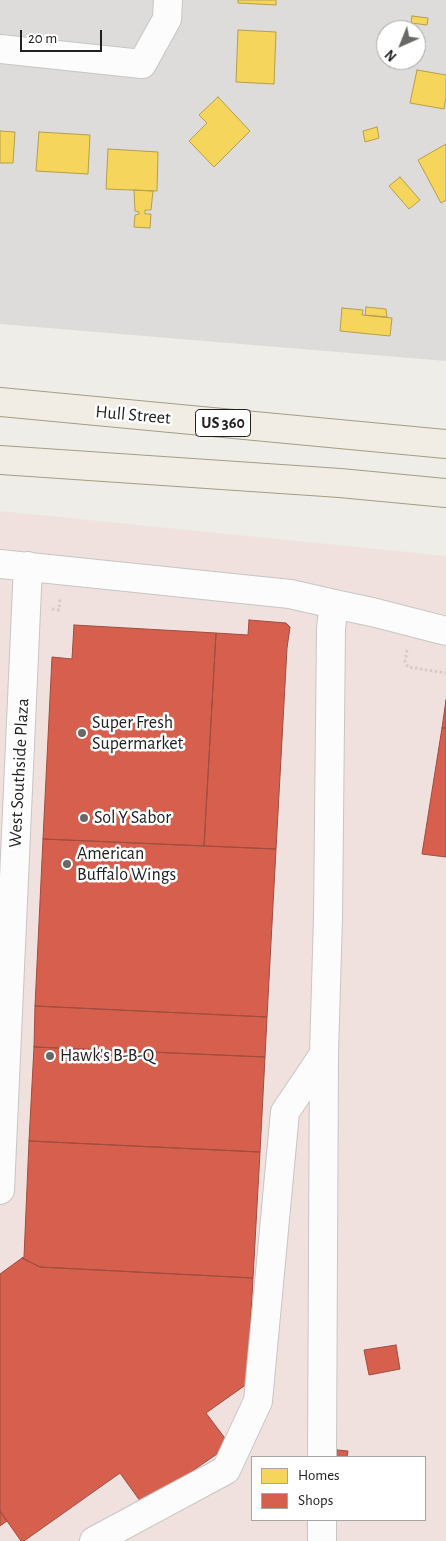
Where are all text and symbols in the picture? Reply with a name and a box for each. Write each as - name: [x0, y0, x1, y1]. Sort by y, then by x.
- scale bar: [22, 20, 105, 52]
- north arrow: [376, 20, 426, 70]
- text: 20 m: [28, 31, 57, 46]
- text: N: [383, 47, 400, 63]
- street label: Hull Street: [94, 401, 172, 429]
- road number: US 360: [196, 409, 250, 436]
- street label: West Southside Plaza: [4, 698, 34, 848]
- place label: Super Fresh Supermarket: [92, 712, 183, 754]
- marker: Super Fresh Supermarket: [76, 727, 88, 739]
- place label: Sol Y Sabor: [94, 807, 171, 829]
- marker: Sol Y Sabor: [78, 812, 90, 824]
- place label: American Buffalo Wings: [77, 843, 176, 886]
- marker: American Buffalo Wings: [61, 858, 73, 870]
- place label: Hawk's B-B-Q: [60, 1045, 154, 1067]
- marker: Hawk's B-B-Q: [44, 1050, 56, 1062]
- legend: [251, 1456, 426, 1521]
- text: Homes: [298, 1468, 340, 1483]
- text: Shops: [298, 1493, 333, 1508]

